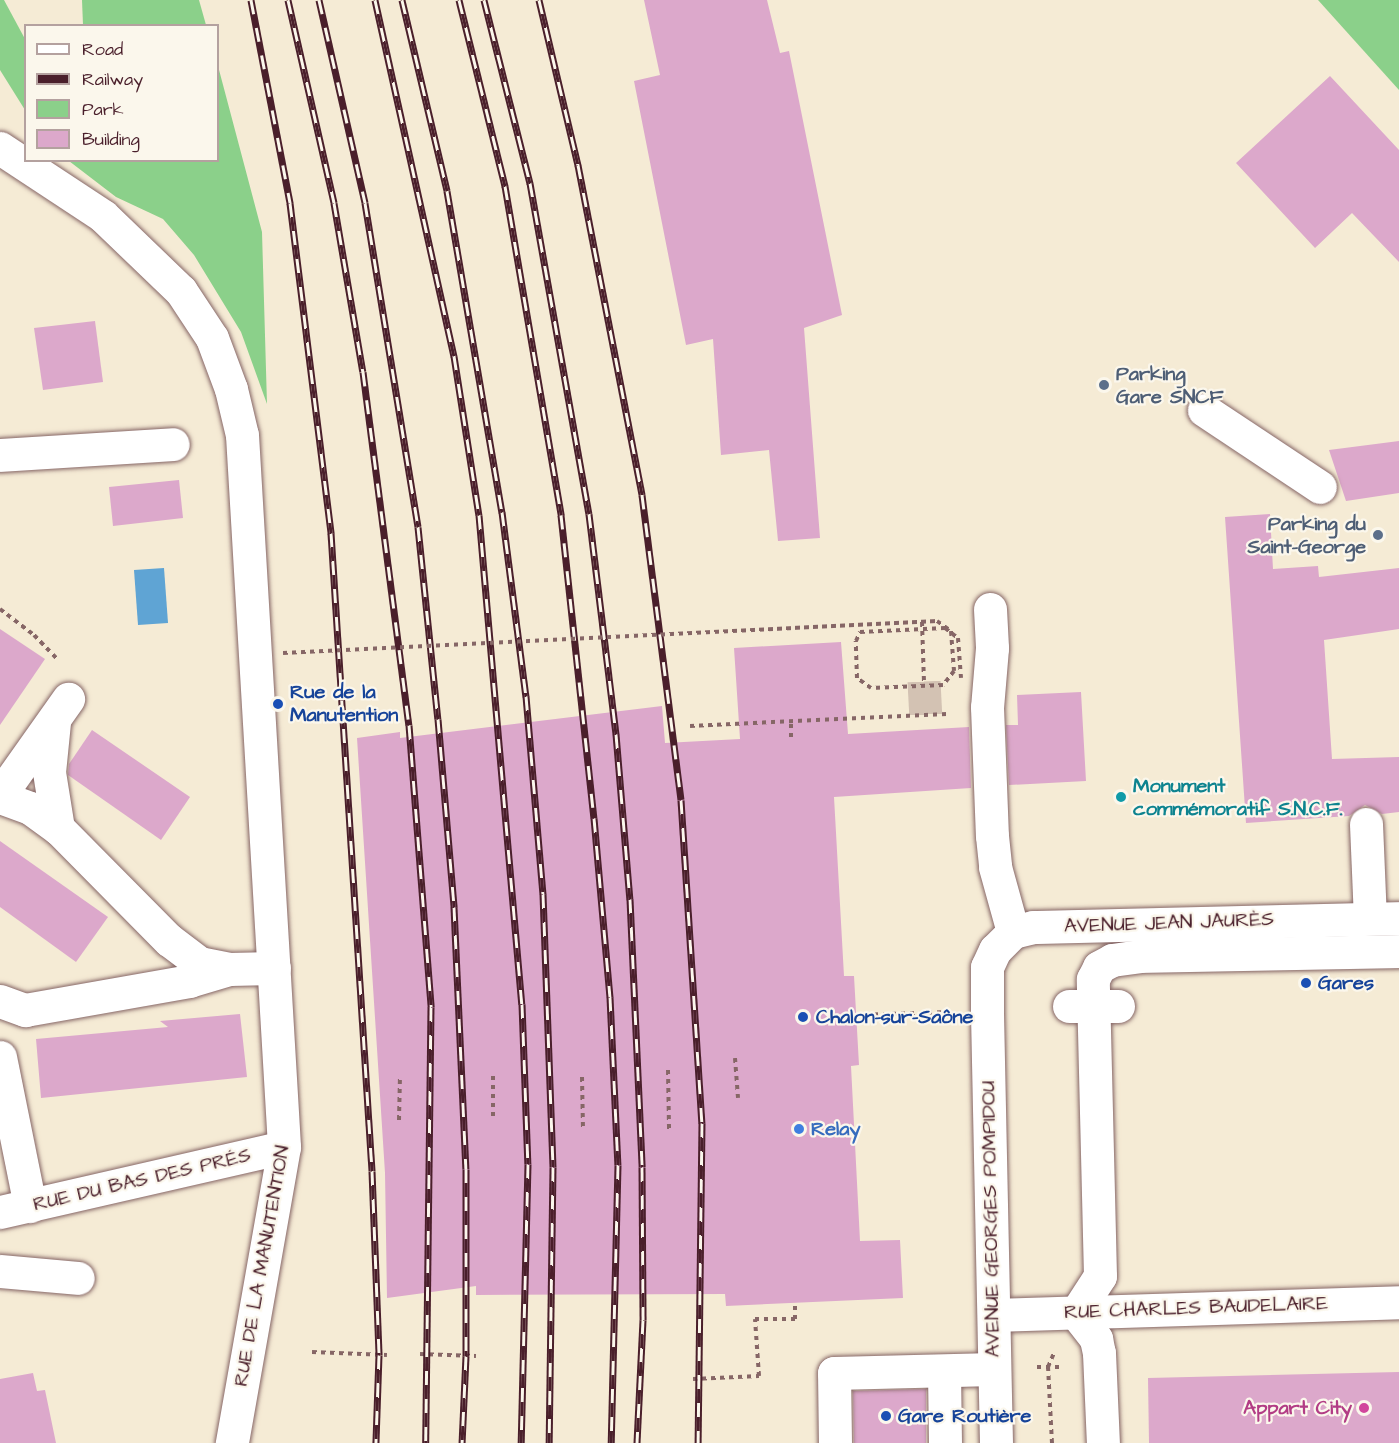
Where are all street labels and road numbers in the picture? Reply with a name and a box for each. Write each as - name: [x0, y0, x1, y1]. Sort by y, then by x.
- street label: AVENUE JEAN JAURÈS: [1064, 907, 1274, 939]
- street label: AVENUE GEORGES POMPIDOU: [977, 1080, 1005, 1358]
- street label: RUE DU BAS DES PRÉS: [31, 1143, 253, 1217]
- street label: RUE DE LA MANUTENTION: [229, 1144, 295, 1388]
- street label: RUE CHARLES BAUDELAIRE: [1064, 1291, 1328, 1325]

